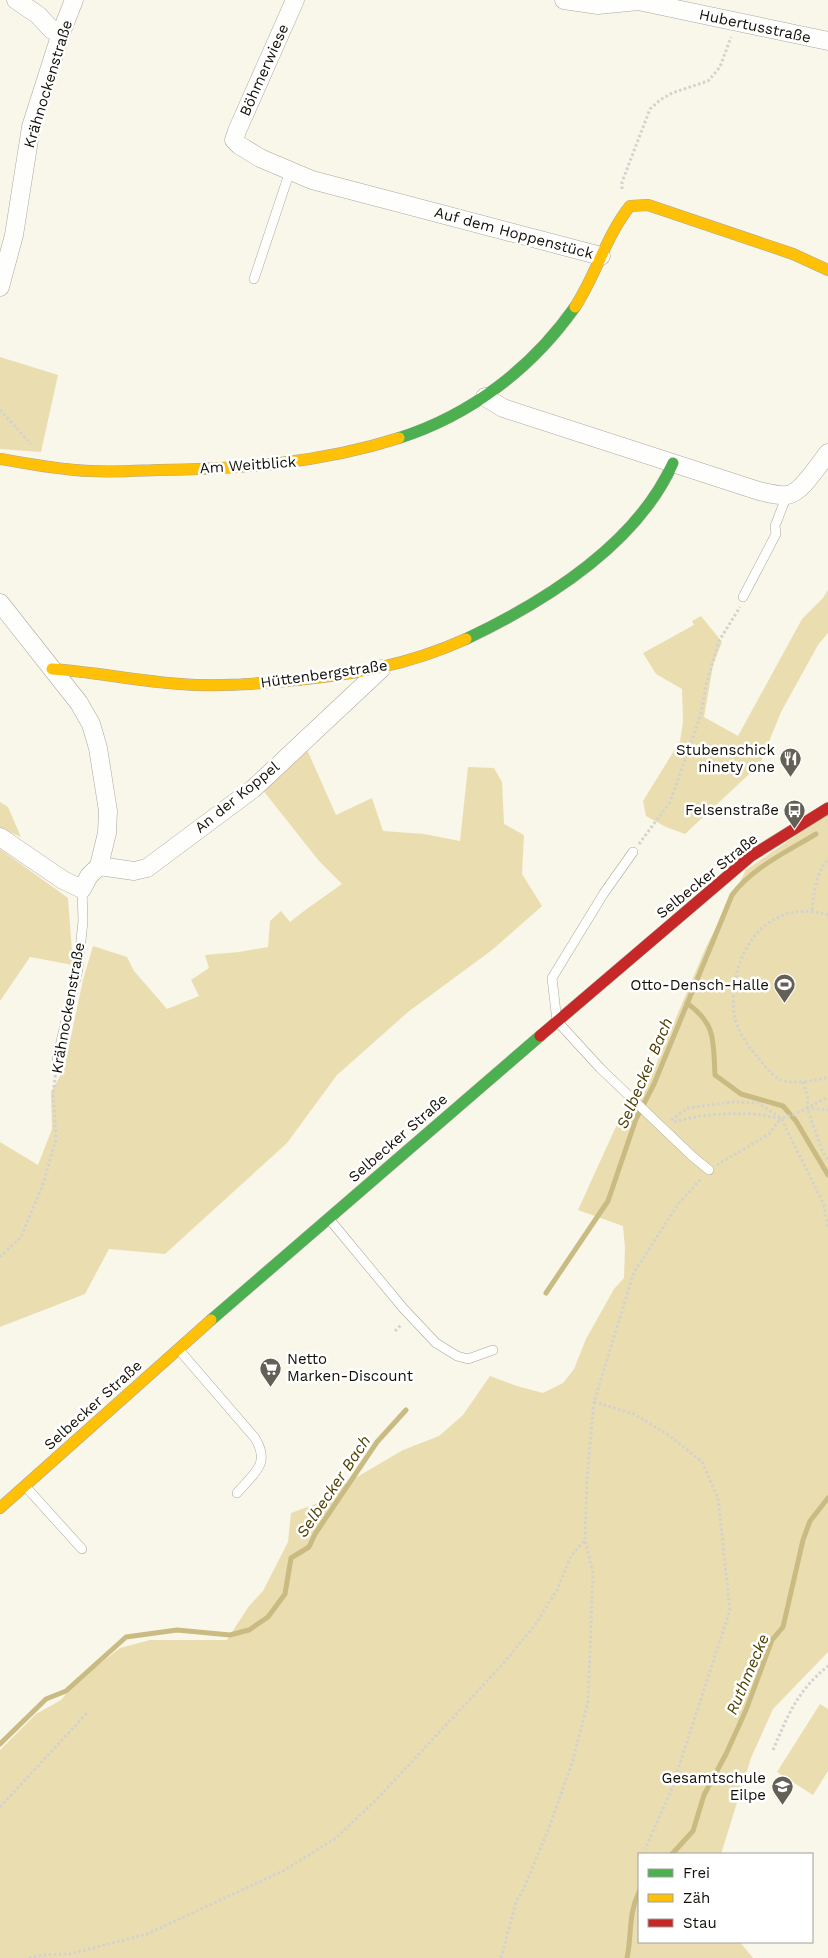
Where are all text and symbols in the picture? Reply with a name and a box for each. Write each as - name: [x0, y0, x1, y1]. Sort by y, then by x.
- street label: Hubertusstraße: [697, 5, 813, 47]
- street label: Krähnockenstraße: [20, 18, 76, 150]
- street label: Böhmerwiese: [236, 21, 292, 119]
- street label: Auf dem Hoppenstück: [433, 203, 596, 263]
- street label: Am Weitblick: [199, 453, 297, 477]
- street label: Hüttenbergstraße: [259, 656, 389, 692]
- place label: Stubenschick ninety one: [676, 741, 775, 776]
- restaurant icon: Stubenschick ninety one: [779, 747, 803, 778]
- street label: An der Koppel: [191, 757, 283, 837]
- bus stop icon: Felsenstraße: [783, 798, 807, 829]
- place label: Felsenstraße: [685, 801, 779, 819]
- street label: Selbecker Straße: [653, 830, 761, 922]
- street label: Krähnockenstraße: [48, 941, 88, 1075]
- sports icon: Otto-Densch-Halle: [773, 973, 797, 1004]
- place label: Otto-Densch-Halle: [630, 976, 769, 994]
- water label: Selbecker Bach: [612, 1015, 676, 1132]
- street label: Selbecker Straße: [345, 1090, 451, 1186]
- place label: Netto Marken-Discount: [287, 1350, 414, 1385]
- street label: Selbecker Straße: [40, 1356, 146, 1454]
- supermarket icon: Netto Marken-Discount: [259, 1356, 283, 1387]
- water label: Selbecker Bach: [292, 1432, 375, 1541]
- water label: Ruthmecke: [722, 1631, 773, 1717]
- place label: Gesamtschule Eilpe: [662, 1769, 766, 1804]
- school or university icon: Gesamtschule Eilpe: [770, 1775, 794, 1806]
- legend: [638, 1853, 813, 1943]
- text: Frei: [683, 1864, 710, 1882]
- text: Zäh: [683, 1889, 710, 1907]
- text: Stau: [683, 1914, 717, 1932]

